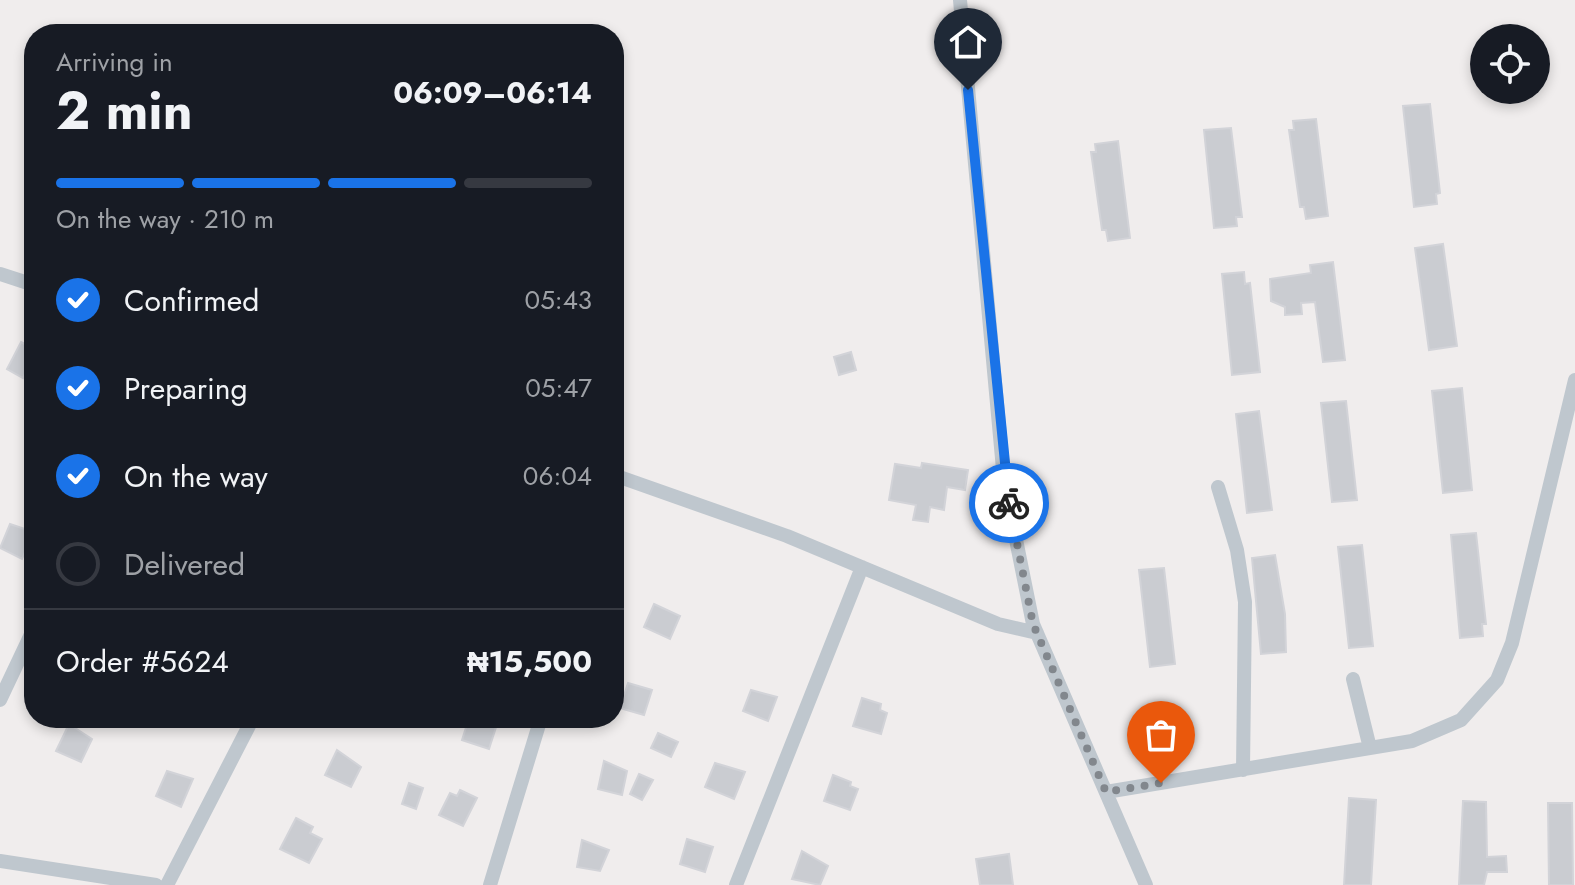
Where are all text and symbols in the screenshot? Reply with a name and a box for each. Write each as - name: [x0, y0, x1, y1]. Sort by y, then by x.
- pin: [934, 8, 1002, 90]
- icon: home: [946, 20, 990, 64]
- map controls: [1470, 24, 1550, 104]
- button: locate: [1470, 24, 1550, 104]
- text: Arriving in: [56, 43, 173, 81]
- text: 06:09–06:14: [393, 71, 592, 114]
- text: 2 min: [56, 73, 193, 149]
- text: On the way · 210 m: [56, 200, 274, 238]
- icon: check: [56, 278, 100, 322]
- text: Confirmed: [124, 279, 259, 322]
- text: 05:43: [525, 281, 592, 319]
- icon: check: [56, 366, 100, 410]
- text: Preparing: [124, 367, 248, 410]
- text: 05:47: [525, 369, 592, 407]
- icon: check: [56, 454, 100, 498]
- text: On the way: [124, 455, 268, 498]
- text: 06:04: [523, 457, 592, 495]
- courier: [969, 463, 1049, 543]
- icon: bike: [987, 481, 1031, 525]
- text: Delivered: [124, 543, 245, 586]
- text: Order #5624: [56, 640, 229, 683]
- text: ₦15,500: [467, 640, 592, 683]
- pin: [1127, 701, 1195, 783]
- icon: bag: [1139, 713, 1183, 757]

